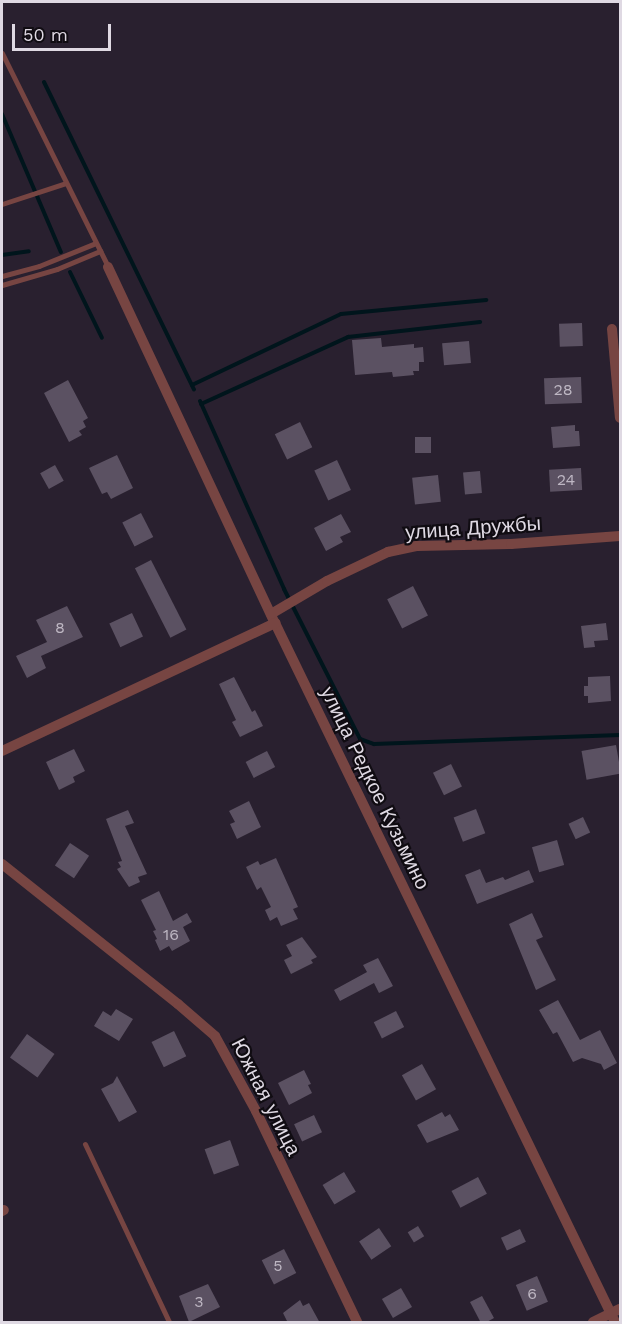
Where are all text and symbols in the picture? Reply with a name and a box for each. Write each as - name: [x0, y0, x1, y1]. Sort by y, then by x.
- scale bar: [15, 12, 114, 50]
- text: 50 m: [23, 24, 68, 45]
- house number: 28: [553, 380, 573, 400]
- house number: 24: [557, 470, 575, 490]
- street label: улица Дружбы: [404, 511, 542, 545]
- house number: 8: [55, 618, 65, 638]
- street label: улица Редкое Кузьмино: [315, 683, 435, 893]
- house number: 16: [163, 925, 179, 945]
- street label: Южная улица: [226, 1034, 306, 1160]
- house number: 5: [273, 1256, 283, 1276]
- house number: 6: [527, 1284, 537, 1304]
- house number: 3: [194, 1292, 204, 1312]

